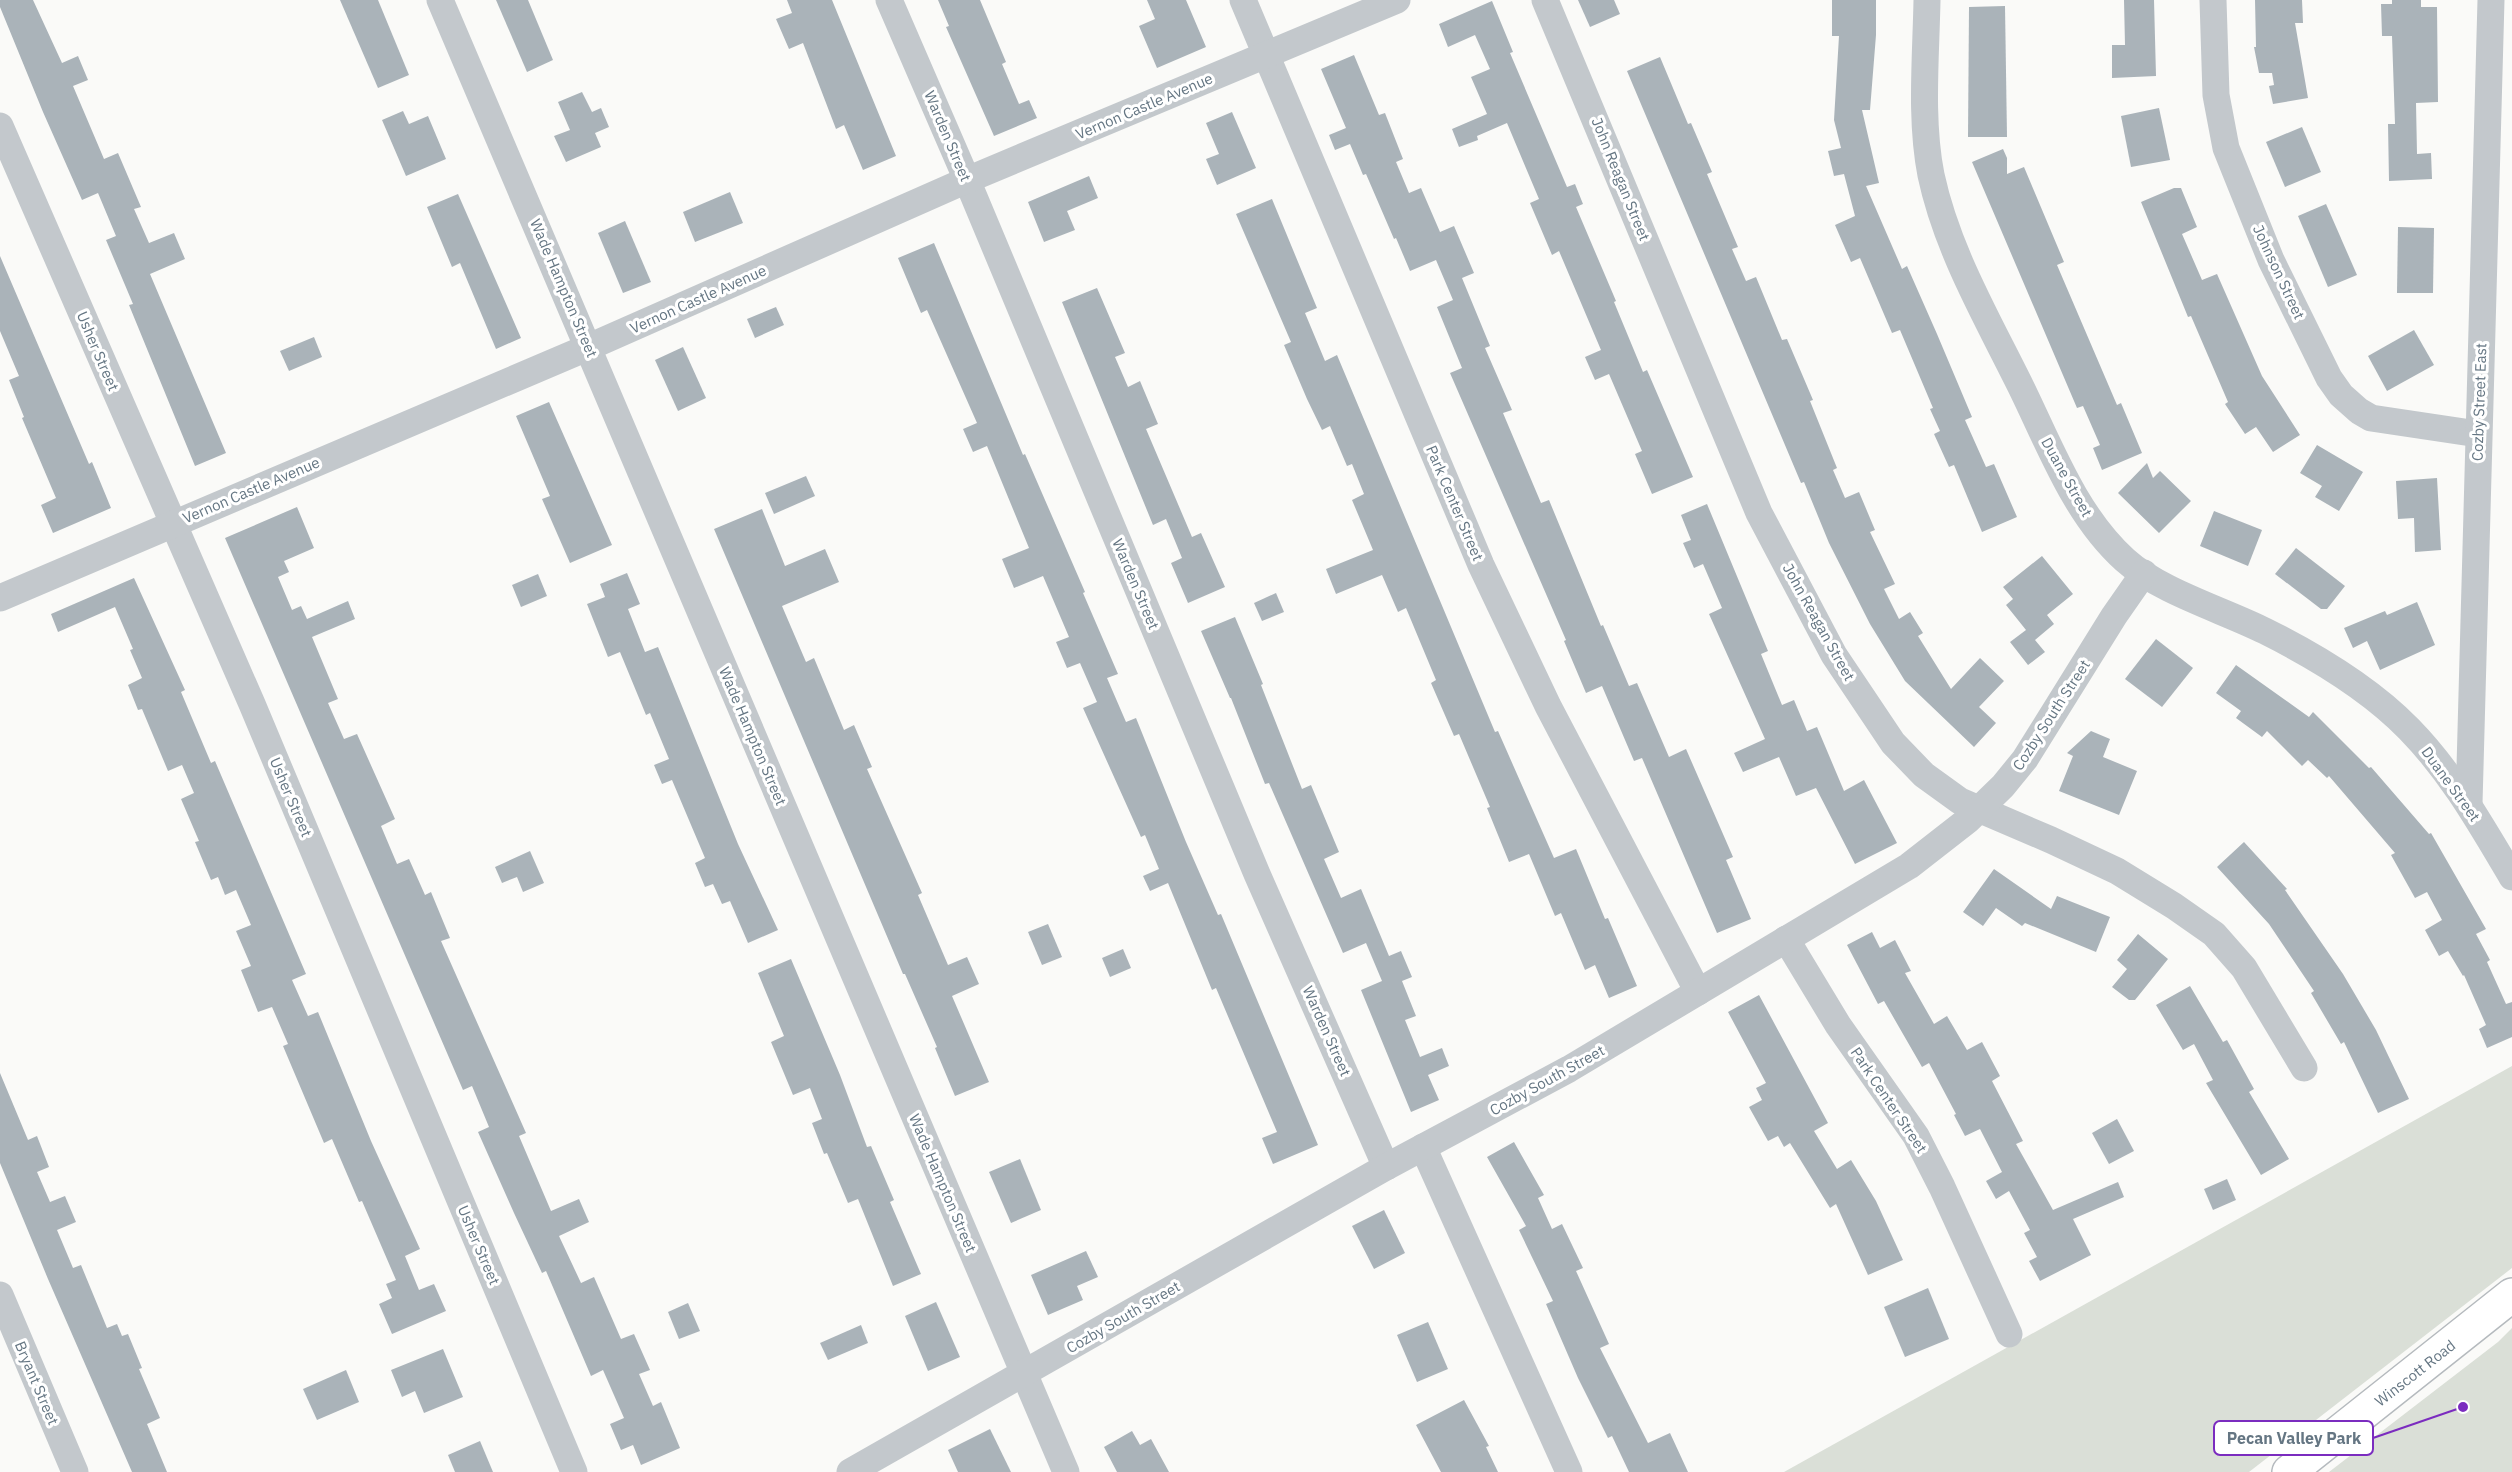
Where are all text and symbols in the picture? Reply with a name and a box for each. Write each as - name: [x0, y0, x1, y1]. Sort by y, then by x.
- street label: Vernon Castle Avenue: [1073, 69, 1215, 143]
- street label: Warden Street: [920, 88, 976, 184]
- street label: John Reagan Street: [1588, 115, 1654, 243]
- street label: Wade Hampton Street: [526, 216, 602, 360]
- street label: Johnson Street: [2249, 222, 2309, 322]
- street label: Vernon Castle Avenue: [627, 260, 769, 338]
- street label: Usher Street: [73, 308, 123, 394]
- street label: Cozby Street East: [2467, 343, 2491, 461]
- street label: Duane Street: [2037, 434, 2097, 520]
- street label: Park Center Street: [1422, 442, 1488, 564]
- street label: Vernon Castle Avenue: [180, 453, 322, 527]
- street label: Warden Street: [1108, 536, 1164, 632]
- street label: John Reagan Street: [1779, 560, 1859, 684]
- street label: Cozby South Street: [2008, 656, 2094, 774]
- street label: Wade Hampton Street: [715, 664, 791, 808]
- street label: Duane Street: [2417, 743, 2485, 825]
- street label: Usher Street: [266, 754, 316, 840]
- street label: Warden Street: [1299, 983, 1355, 1079]
- street label: Cozby South Street: [1486, 1041, 1608, 1119]
- street label: Park Center Street: [1847, 1043, 1931, 1157]
- street label: Wade Hampton Street: [905, 1111, 981, 1255]
- street label: Usher Street: [454, 1202, 504, 1288]
- street label: Cozby South Street: [1063, 1277, 1183, 1357]
- street label: Winscott Road: [2371, 1336, 2459, 1410]
- street label: Bryant Street: [11, 1338, 63, 1428]
- callout: Pecan Valley Park: [2214, 1421, 2373, 1455]
- text: Pecan Valley Park: [2227, 1428, 2362, 1448]

